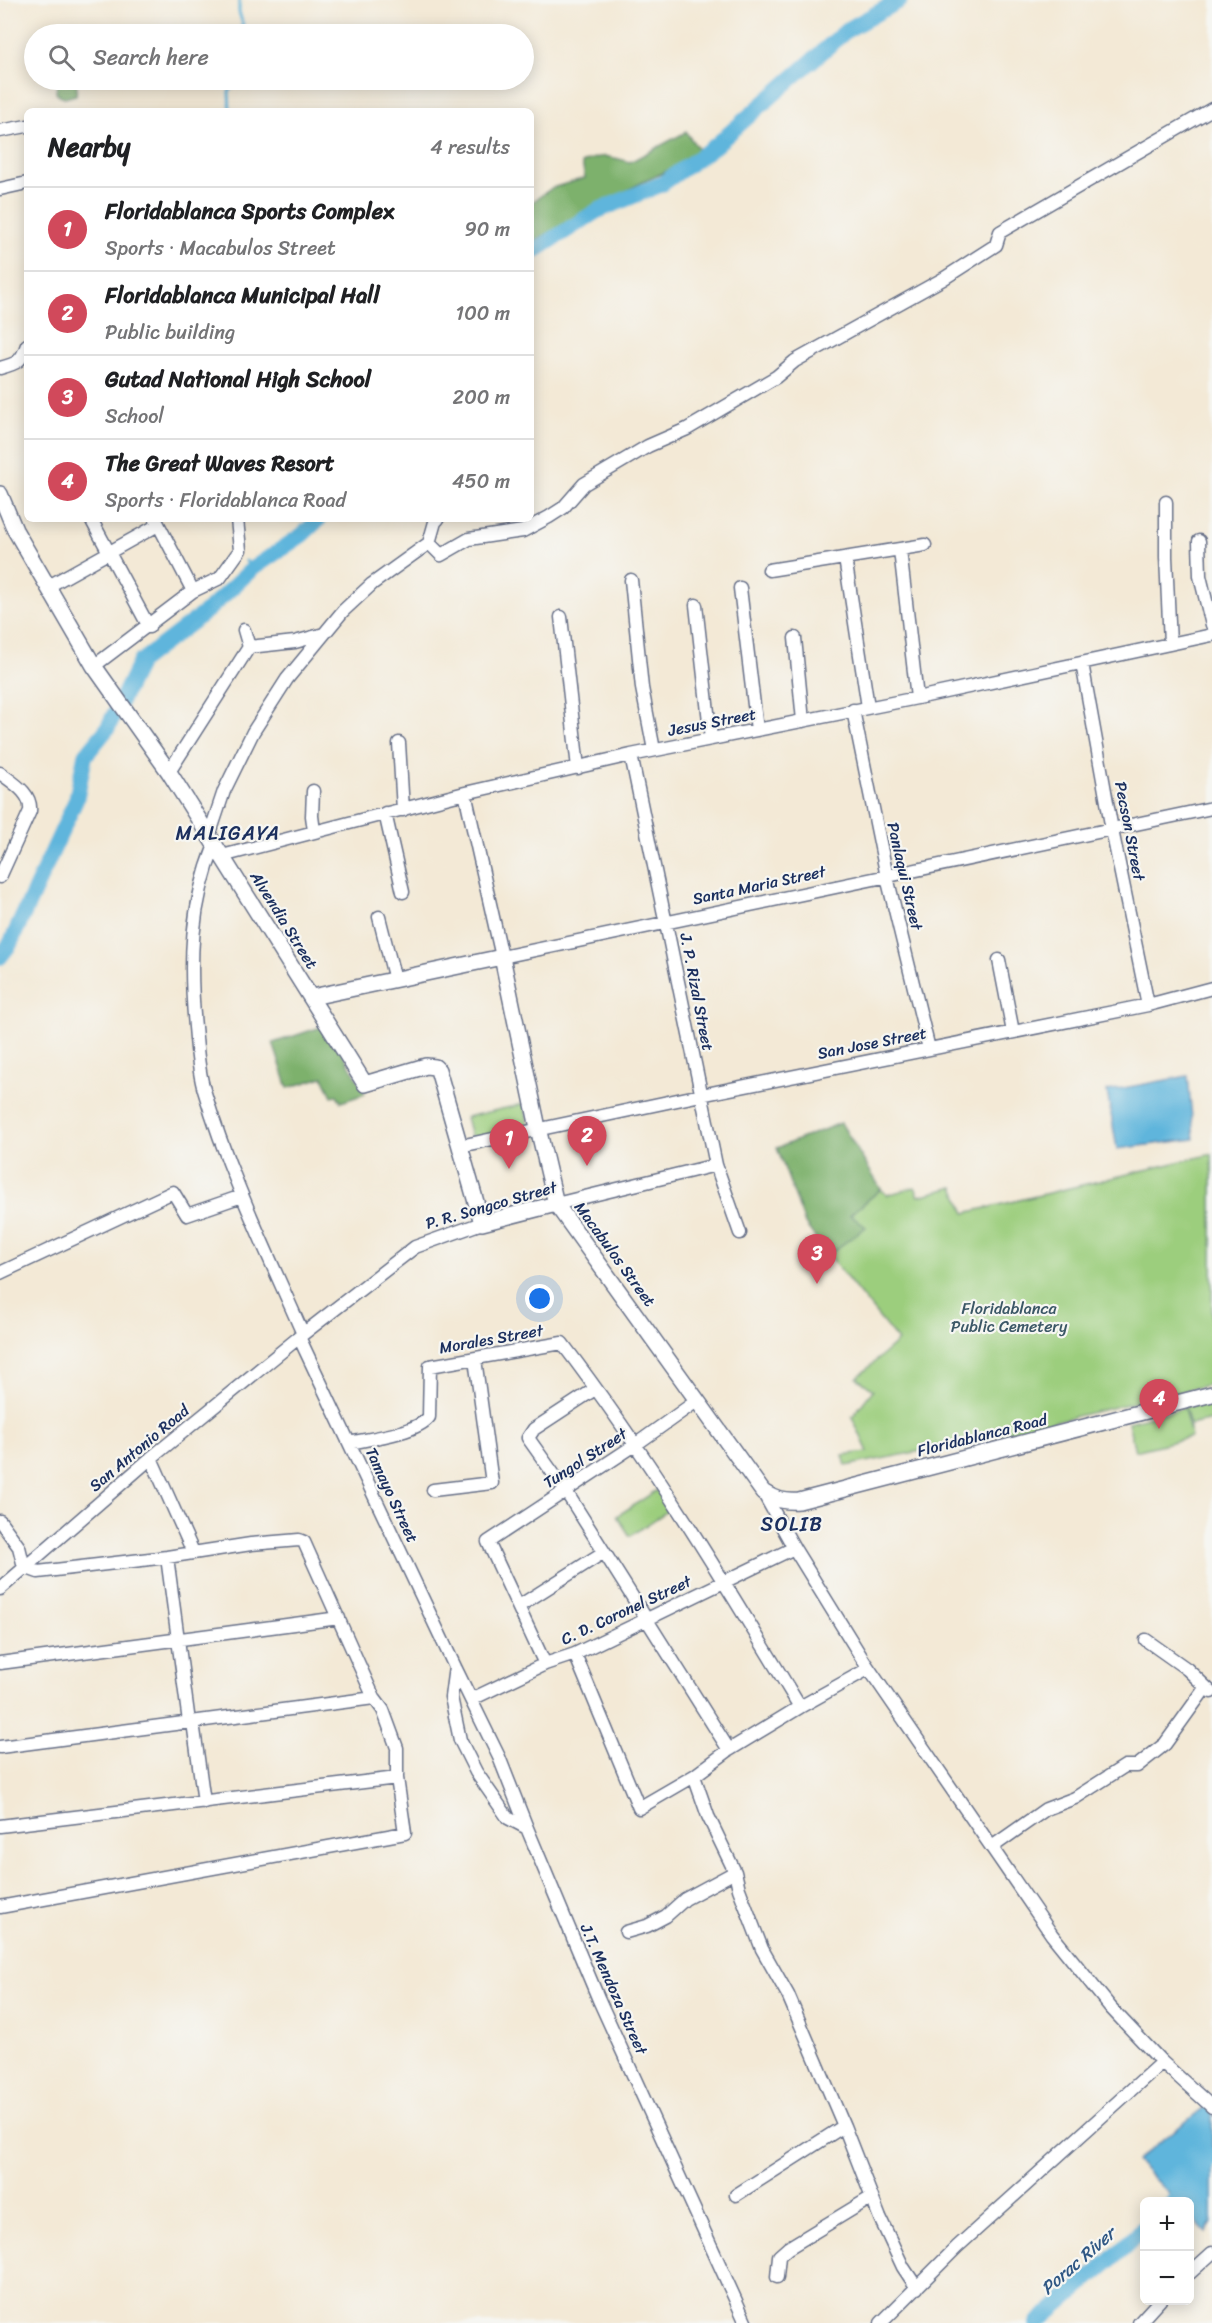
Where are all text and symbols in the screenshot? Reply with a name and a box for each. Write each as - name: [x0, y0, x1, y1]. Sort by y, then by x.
- search box: [24, 24, 534, 90]
- text: Search here: [93, 38, 209, 77]
- icon: search: [45, 41, 78, 74]
- text: Nearby: [48, 124, 130, 170]
- text: 4 results: [430, 130, 510, 165]
- text: Floridablanca Sports Complex: [105, 192, 394, 231]
- text: 1: [63, 212, 72, 247]
- text: 90 m: [465, 212, 510, 247]
- text: Sports · Macabulos Street: [105, 231, 336, 266]
- text: Floridablanca Municipal Hall: [105, 276, 380, 315]
- text: 2: [62, 296, 73, 331]
- text: 100 m: [456, 296, 510, 331]
- text: Public building: [105, 315, 235, 350]
- text: Gutad National High School: [105, 360, 371, 399]
- text: 3: [62, 380, 73, 415]
- text: 200 m: [453, 380, 510, 415]
- text: School: [105, 399, 164, 434]
- text: The Great Waves Resort: [105, 444, 334, 483]
- text: 4: [61, 464, 74, 499]
- text: 450 m: [452, 464, 510, 499]
- text: Sports · Floridablanca Road: [105, 483, 346, 518]
- street label: Jesus Street: [664, 699, 759, 745]
- street label: Pecson Street: [1106, 779, 1154, 884]
- district label: MALIGAYA: [176, 816, 281, 851]
- street label: Panlaqui Street: [879, 819, 932, 933]
- street label: Santa Maria Street: [690, 857, 829, 913]
- street label: Alvendia Street: [242, 864, 326, 975]
- street label: J. P. Rizal Street: [671, 930, 723, 1053]
- street label: San Jose Street: [815, 1018, 929, 1068]
- pin: 2: [568, 1116, 606, 1166]
- pin: 1: [490, 1120, 528, 1169]
- street label: P. R. Songco Street: [422, 1172, 561, 1238]
- street label: Macabulos Street: [567, 1195, 663, 1313]
- pin: 3: [798, 1234, 836, 1284]
- your location: [525, 1284, 554, 1313]
- park label: Floridablanca Public Cemetery: [951, 1294, 1068, 1341]
- street label: Morales Street: [437, 1315, 546, 1362]
- pin: 4: [1140, 1380, 1178, 1429]
- street label: San Antonio Road: [82, 1396, 197, 1499]
- street label: Floridablanca Road: [914, 1404, 1052, 1465]
- street label: Tungol Street: [537, 1420, 633, 1496]
- street label: Tamayo Street: [357, 1442, 427, 1548]
- district label: SOLIB: [761, 1507, 823, 1542]
- street label: C. D. Coronel Street: [556, 1567, 697, 1653]
- street label: J.T. Mendoza Street: [572, 1918, 656, 2060]
- map controls: [1140, 2197, 1194, 2305]
- button: +: [1140, 2197, 1194, 2251]
- water label: Porac River: [1033, 2217, 1126, 2303]
- button: −: [1140, 2251, 1194, 2305]

